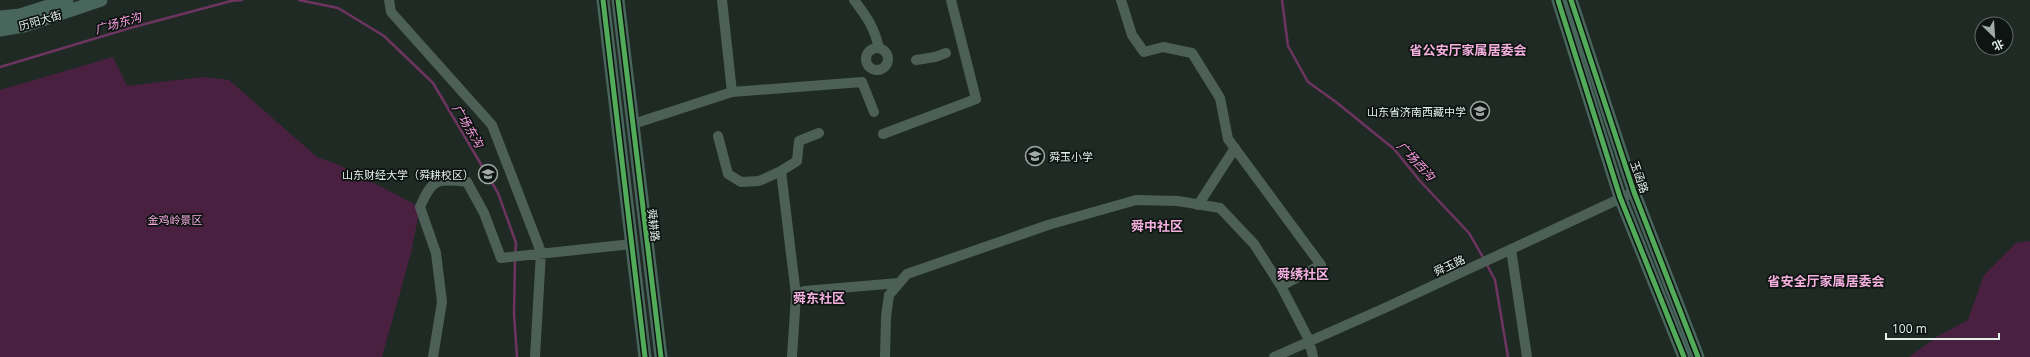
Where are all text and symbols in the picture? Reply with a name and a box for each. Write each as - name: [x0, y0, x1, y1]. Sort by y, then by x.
- street label: 历阳大街: [17, 7, 63, 33]
- water label: 广场东沟: [93, 8, 145, 38]
- north arrow: [1974, 16, 2014, 56]
- text: 北: [1990, 36, 2007, 55]
- district label: 省公安厅家属居委会: [1409, 41, 1527, 59]
- school or university icon: 山东省济南西藏中学: [1469, 100, 1491, 122]
- water label: 广场东沟: [448, 101, 489, 153]
- place label: 山东省济南西藏中学: [1367, 104, 1466, 119]
- water label: 广场西沟: [1393, 138, 1440, 186]
- school or university icon: 舜玉小学: [1024, 145, 1046, 167]
- place label: 舜玉小学: [1049, 149, 1093, 164]
- street label: 玉函路: [1628, 159, 1652, 195]
- school or university icon: 山东财经大学（舜耕校区）: [477, 163, 499, 185]
- place label: 山东财经大学（舜耕校区）: [342, 167, 474, 182]
- street label: 舜耕路: [645, 208, 663, 242]
- park label: 金鸡岭景区: [148, 212, 203, 227]
- district label: 舜中社区: [1131, 217, 1183, 235]
- street label: 舜玉路: [1431, 251, 1467, 279]
- district label: 舜绣社区: [1277, 265, 1329, 283]
- district label: 省安全厅家属居委会: [1767, 272, 1885, 290]
- district label: 舜东社区: [793, 289, 845, 307]
- scale bar: [1886, 315, 1999, 341]
- text: 100 m: [1892, 320, 1927, 337]

